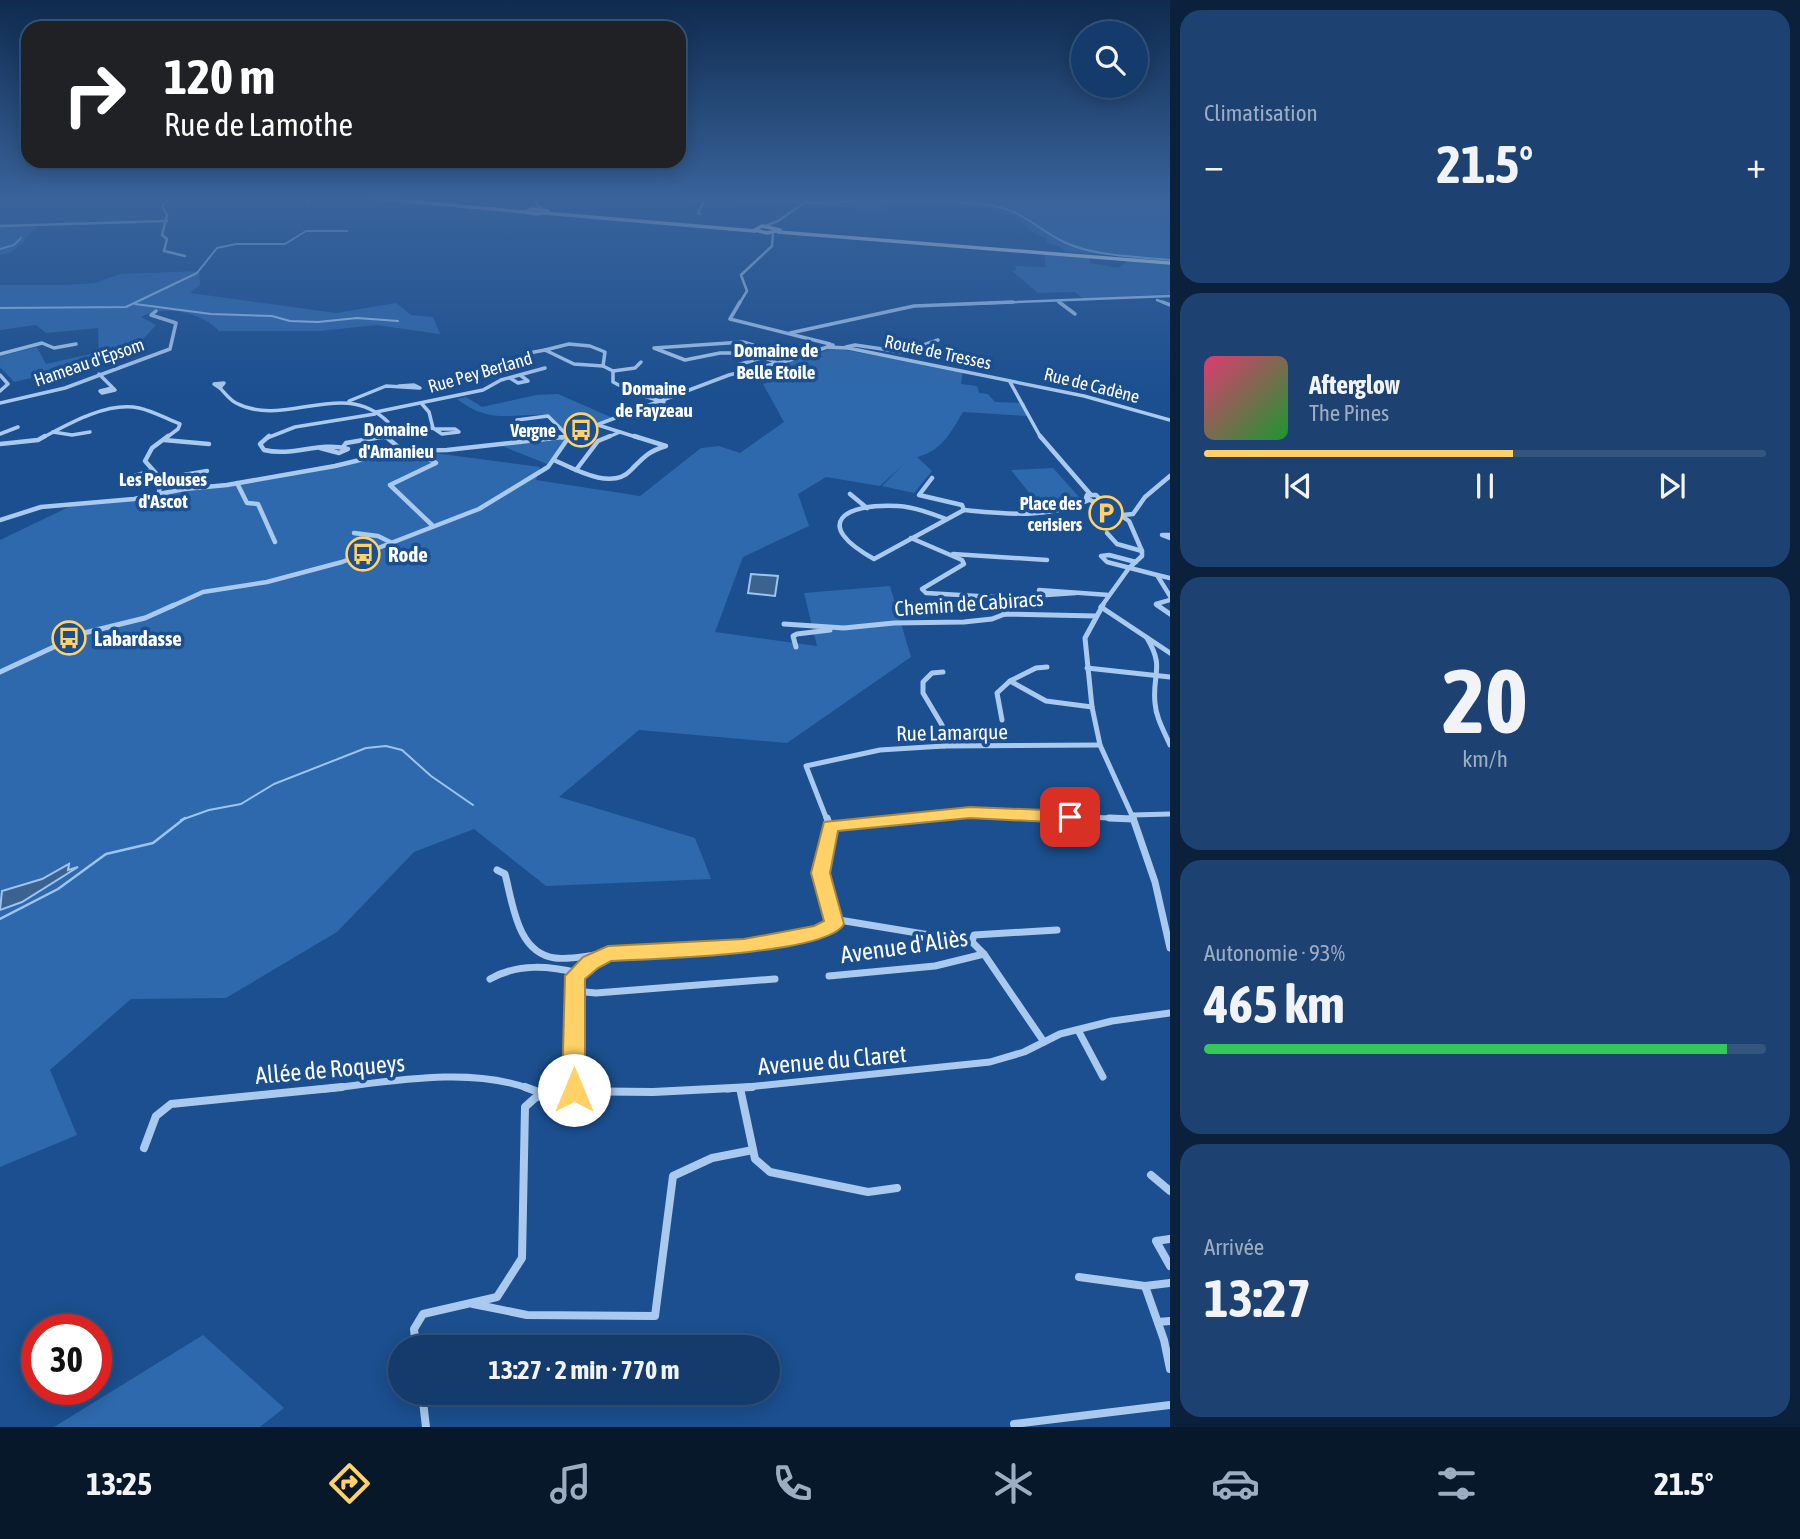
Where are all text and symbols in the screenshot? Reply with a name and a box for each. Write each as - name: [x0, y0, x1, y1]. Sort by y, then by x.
- map controls: [1071, 21, 1148, 98]
- button: search: [1071, 21, 1148, 98]
- text: 120 m: [164, 48, 275, 104]
- icon: right: [49, 49, 140, 140]
- text: Climatisation: [1204, 100, 1318, 126]
- text: Rue de Lamothe: [164, 106, 353, 143]
- text: 21.5°: [1437, 134, 1533, 194]
- text: −: [1204, 143, 1224, 186]
- text: +: [1746, 143, 1766, 186]
- street label: Route de Tresses: [883, 330, 993, 374]
- street label: Hameau d'Epsom: [31, 333, 147, 391]
- district label: Domaine de Belle Etoile: [734, 339, 819, 383]
- street label: Rue Pey Berland: [426, 347, 534, 397]
- street label: Rue de Cadène: [1042, 363, 1142, 407]
- text: Afterglow: [1309, 370, 1400, 400]
- district label: Domaine de Fayzeau: [615, 377, 693, 421]
- text: The Pines: [1309, 400, 1389, 426]
- bus stop icon: Vergne: [562, 411, 600, 449]
- district label: Domaine d'Amanieu: [358, 418, 434, 462]
- place label: Vergne: [509, 420, 556, 441]
- icon: previous: [1279, 467, 1317, 505]
- icon: pause: [1466, 467, 1504, 505]
- icon: next: [1653, 467, 1691, 505]
- district label: Les Pelouses d'Ascot: [119, 468, 207, 512]
- place label: Place des cerisiers: [1020, 493, 1083, 535]
- parking icon: Place des cerisiers: [1087, 494, 1125, 532]
- bus stop icon: Rode: [344, 535, 382, 573]
- place label: Rode: [388, 542, 428, 566]
- street label: Chemin de Cabiracs: [894, 586, 1044, 620]
- bus stop icon: Labardasse: [50, 619, 88, 657]
- place label: Labardasse: [94, 626, 182, 650]
- text: 20: [1442, 648, 1528, 752]
- street label: Rue Lamarque: [896, 719, 1008, 745]
- text: km/h: [1462, 746, 1508, 772]
- pin: [1040, 787, 1100, 847]
- icon: arrive: [1051, 798, 1089, 836]
- street label: Avenue d'Aliès: [839, 924, 969, 968]
- text: Autonomie · 93%: [1204, 940, 1345, 966]
- text: 465 km: [1204, 974, 1345, 1034]
- street label: Avenue du Claret: [757, 1040, 908, 1080]
- street label: Allée de Roqueys: [254, 1049, 406, 1089]
- position arrow: [537, 1053, 611, 1127]
- text: Arrivée: [1204, 1234, 1264, 1260]
- text: 13:27: [1204, 1268, 1311, 1328]
- speed limit sign: 30: [21, 1314, 112, 1405]
- text: 13:27 · 2 min · 770 m: [489, 1355, 679, 1385]
- icon: directions: [325, 1459, 374, 1508]
- icon: music: [546, 1459, 595, 1508]
- icon: phone: [768, 1459, 817, 1508]
- icon: climate: [989, 1459, 1038, 1508]
- icon: car: [1211, 1459, 1260, 1508]
- icon: filters: [1432, 1459, 1481, 1508]
- text: 13:25: [86, 1465, 152, 1502]
- text: 21.5°: [1654, 1465, 1714, 1502]

